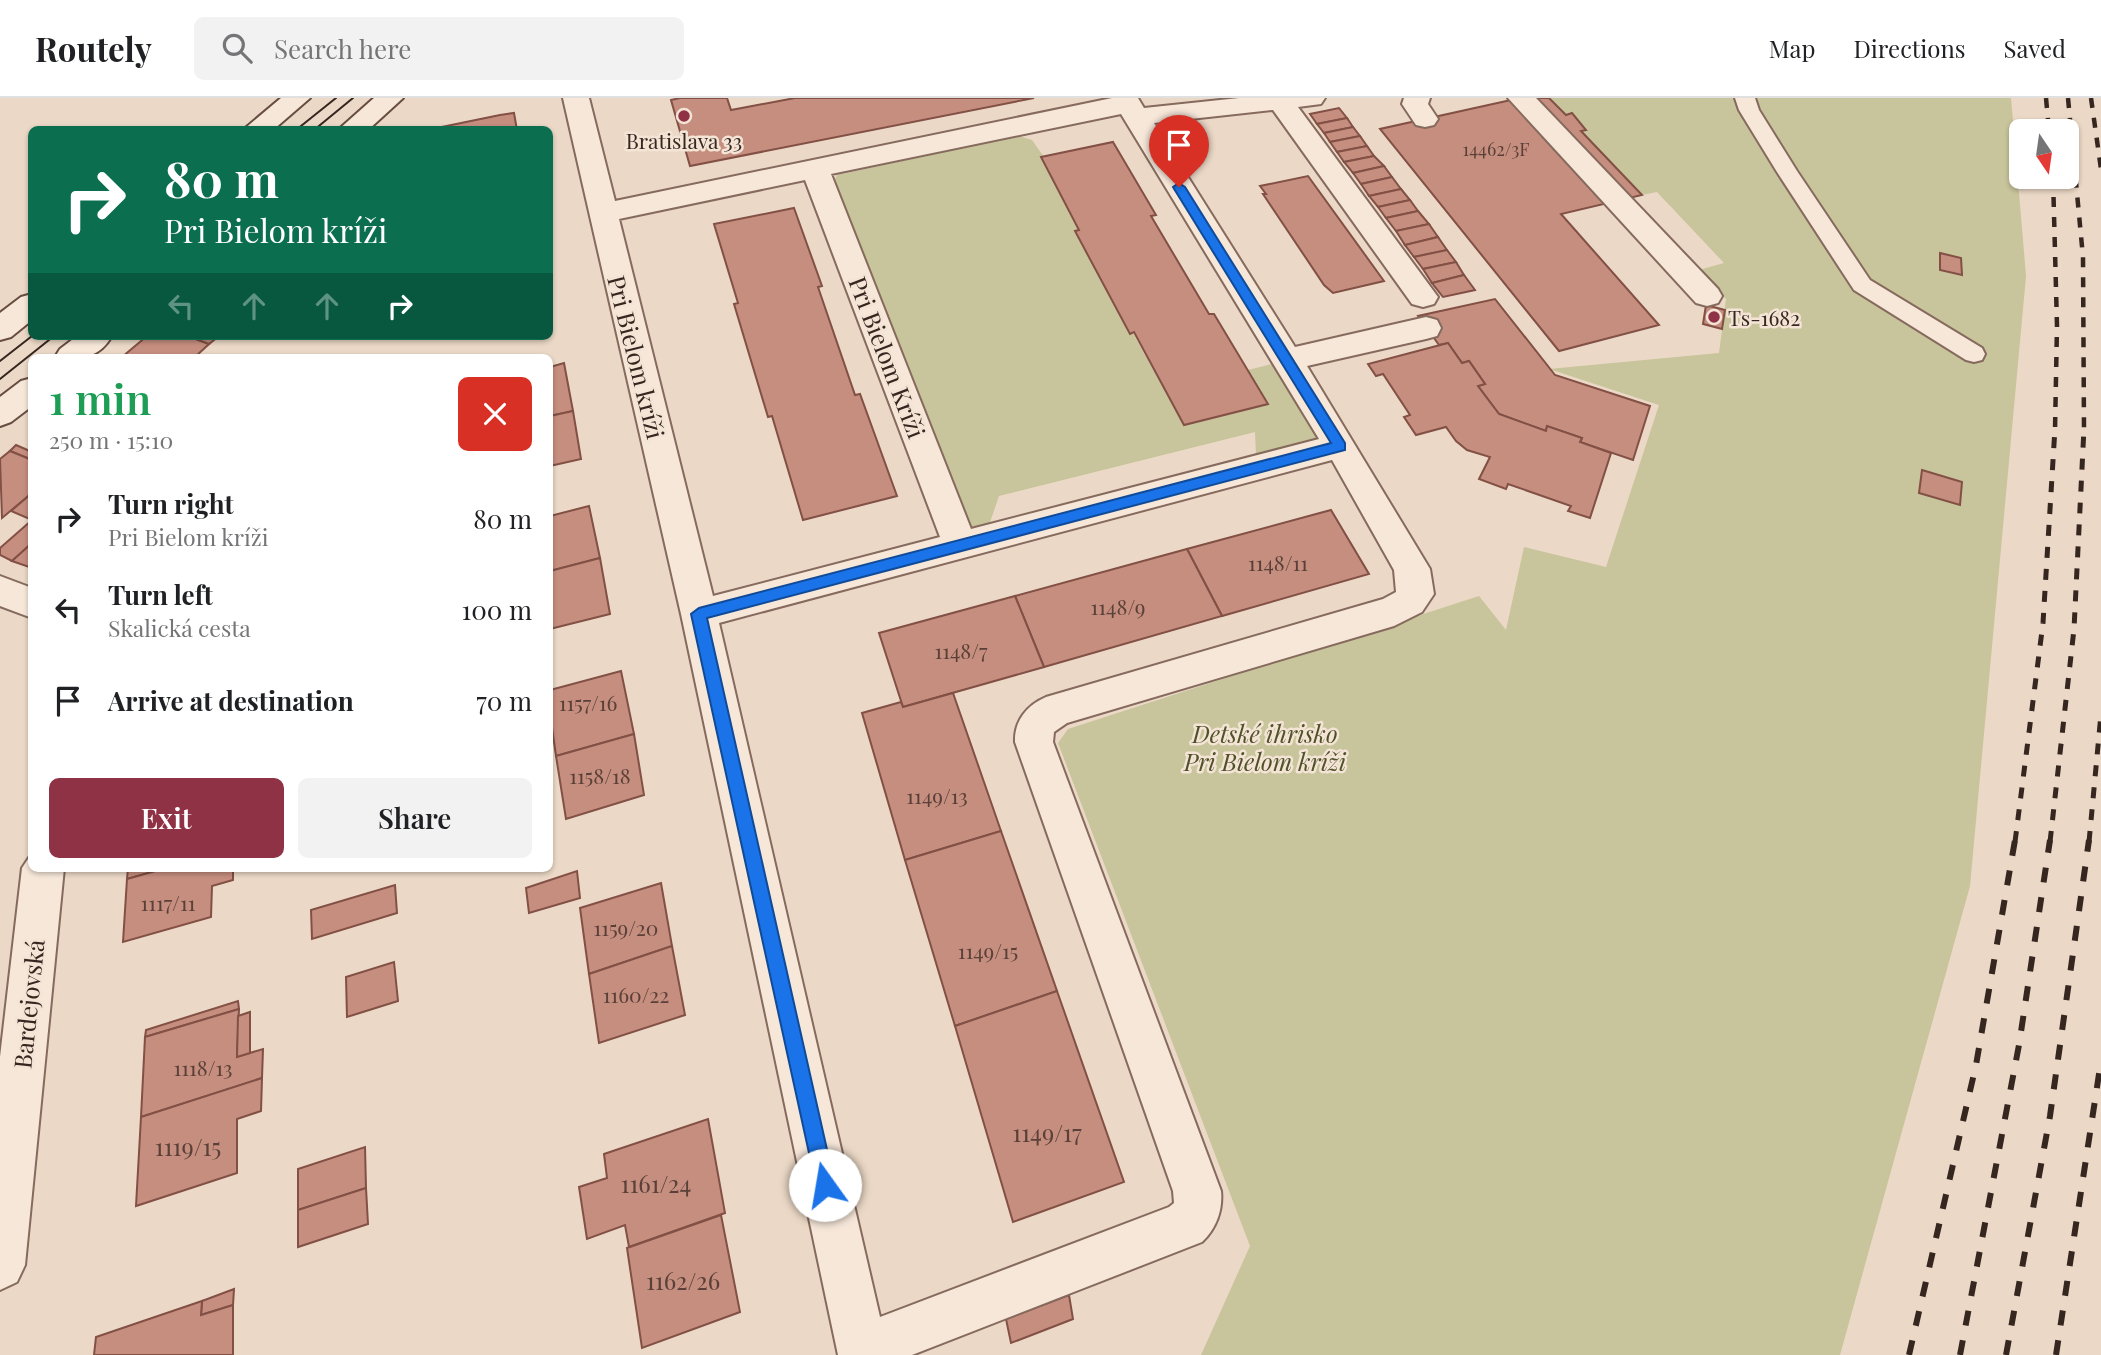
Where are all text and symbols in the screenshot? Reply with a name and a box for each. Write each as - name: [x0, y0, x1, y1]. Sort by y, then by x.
- search box: [194, 17, 684, 80]
- text: Routely: [35, 26, 152, 70]
- icon: search: [218, 29, 256, 67]
- text: Search here: [274, 31, 411, 66]
- text: Map: [1769, 32, 1815, 64]
- text: Directions: [1853, 32, 1966, 64]
- text: Saved: [2004, 32, 2066, 64]
- marker: Bratislava 33: [676, 108, 692, 124]
- pin: [1149, 115, 1209, 187]
- north arrow: [2009, 119, 2079, 189]
- map controls: [2009, 119, 2079, 189]
- place label: Bratislava 33: [626, 126, 742, 154]
- icon: arrive: [1160, 126, 1198, 164]
- house number: 14462/3F: [1462, 137, 1530, 161]
- text: 80 m: [164, 145, 279, 210]
- icon: right: [49, 154, 140, 245]
- text: Pri Bielom kríži: [164, 208, 387, 251]
- street label: Pri Bielom kríži: [601, 272, 673, 442]
- street label: Pri Bielom Kríži: [842, 272, 934, 442]
- icon: left: [162, 287, 200, 325]
- icon: ahead: [235, 287, 273, 325]
- icon: ahead: [308, 287, 346, 325]
- icon: right: [381, 287, 419, 325]
- place label: Ts-1682: [1728, 303, 1800, 331]
- marker: Ts-1682: [1706, 309, 1722, 325]
- text: 1 min: [49, 370, 151, 426]
- button: close: [458, 377, 532, 451]
- text: 250 m · 15:10: [49, 424, 173, 455]
- text: Turn right: [108, 486, 234, 521]
- icon: right: [49, 500, 87, 538]
- text: 80 m: [473, 501, 532, 536]
- text: Pri Bielom kríži: [108, 521, 268, 552]
- house number: 1148/11: [1248, 548, 1308, 576]
- text: Turn left: [108, 577, 213, 612]
- icon: left: [49, 591, 87, 629]
- text: 100 m: [462, 592, 532, 627]
- house number: 1148/9: [1091, 592, 1145, 620]
- text: Skalická cesta: [108, 612, 251, 643]
- house number: 1148/7: [934, 636, 988, 664]
- icon: arrive: [49, 682, 87, 720]
- text: Arrive at destination: [108, 683, 354, 718]
- text: 70 m: [476, 683, 532, 718]
- house number: 1157/16: [559, 688, 617, 716]
- park label: Detské ihrisko Pri Bielom kríži: [1183, 717, 1347, 777]
- house number: 1158/18: [569, 761, 631, 789]
- button: Exit: [49, 778, 284, 858]
- button: Share: [298, 778, 532, 858]
- house number: 1149/13: [906, 781, 968, 809]
- house number: 1117/11: [141, 888, 196, 916]
- house number: 1159/20: [594, 913, 658, 941]
- house number: 1149/15: [958, 936, 1018, 964]
- street label: Bardejovská: [5, 938, 51, 1070]
- house number: 1160/22: [603, 980, 669, 1008]
- house number: 1118/13: [174, 1053, 232, 1081]
- house number: 1149/17: [1012, 1116, 1082, 1148]
- house number: 1119/15: [155, 1130, 221, 1162]
- position arrow: [788, 1148, 862, 1222]
- house number: 1161/24: [621, 1167, 691, 1199]
- house number: 1162/26: [646, 1264, 720, 1296]

